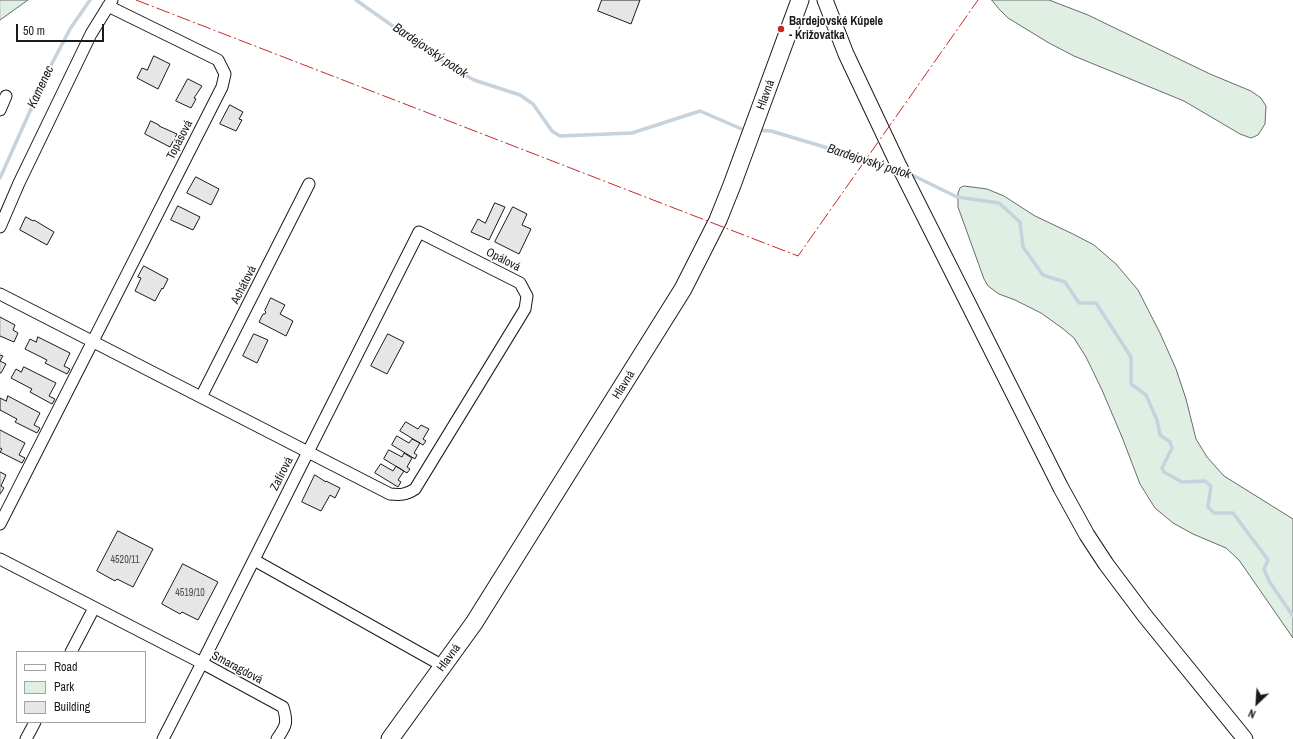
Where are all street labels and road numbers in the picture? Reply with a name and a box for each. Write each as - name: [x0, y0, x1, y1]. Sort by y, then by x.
- street label: Hlavná: [754, 78, 778, 112]
- street label: Topásová: [164, 118, 196, 162]
- street label: Opálová: [483, 245, 523, 275]
- street label: Achátová: [228, 263, 260, 307]
- street label: Hlavná: [610, 368, 638, 402]
- street label: Zafírová: [267, 455, 297, 493]
- street label: Hlavná: [434, 641, 464, 675]
- street label: Smaragdová: [209, 649, 265, 687]

